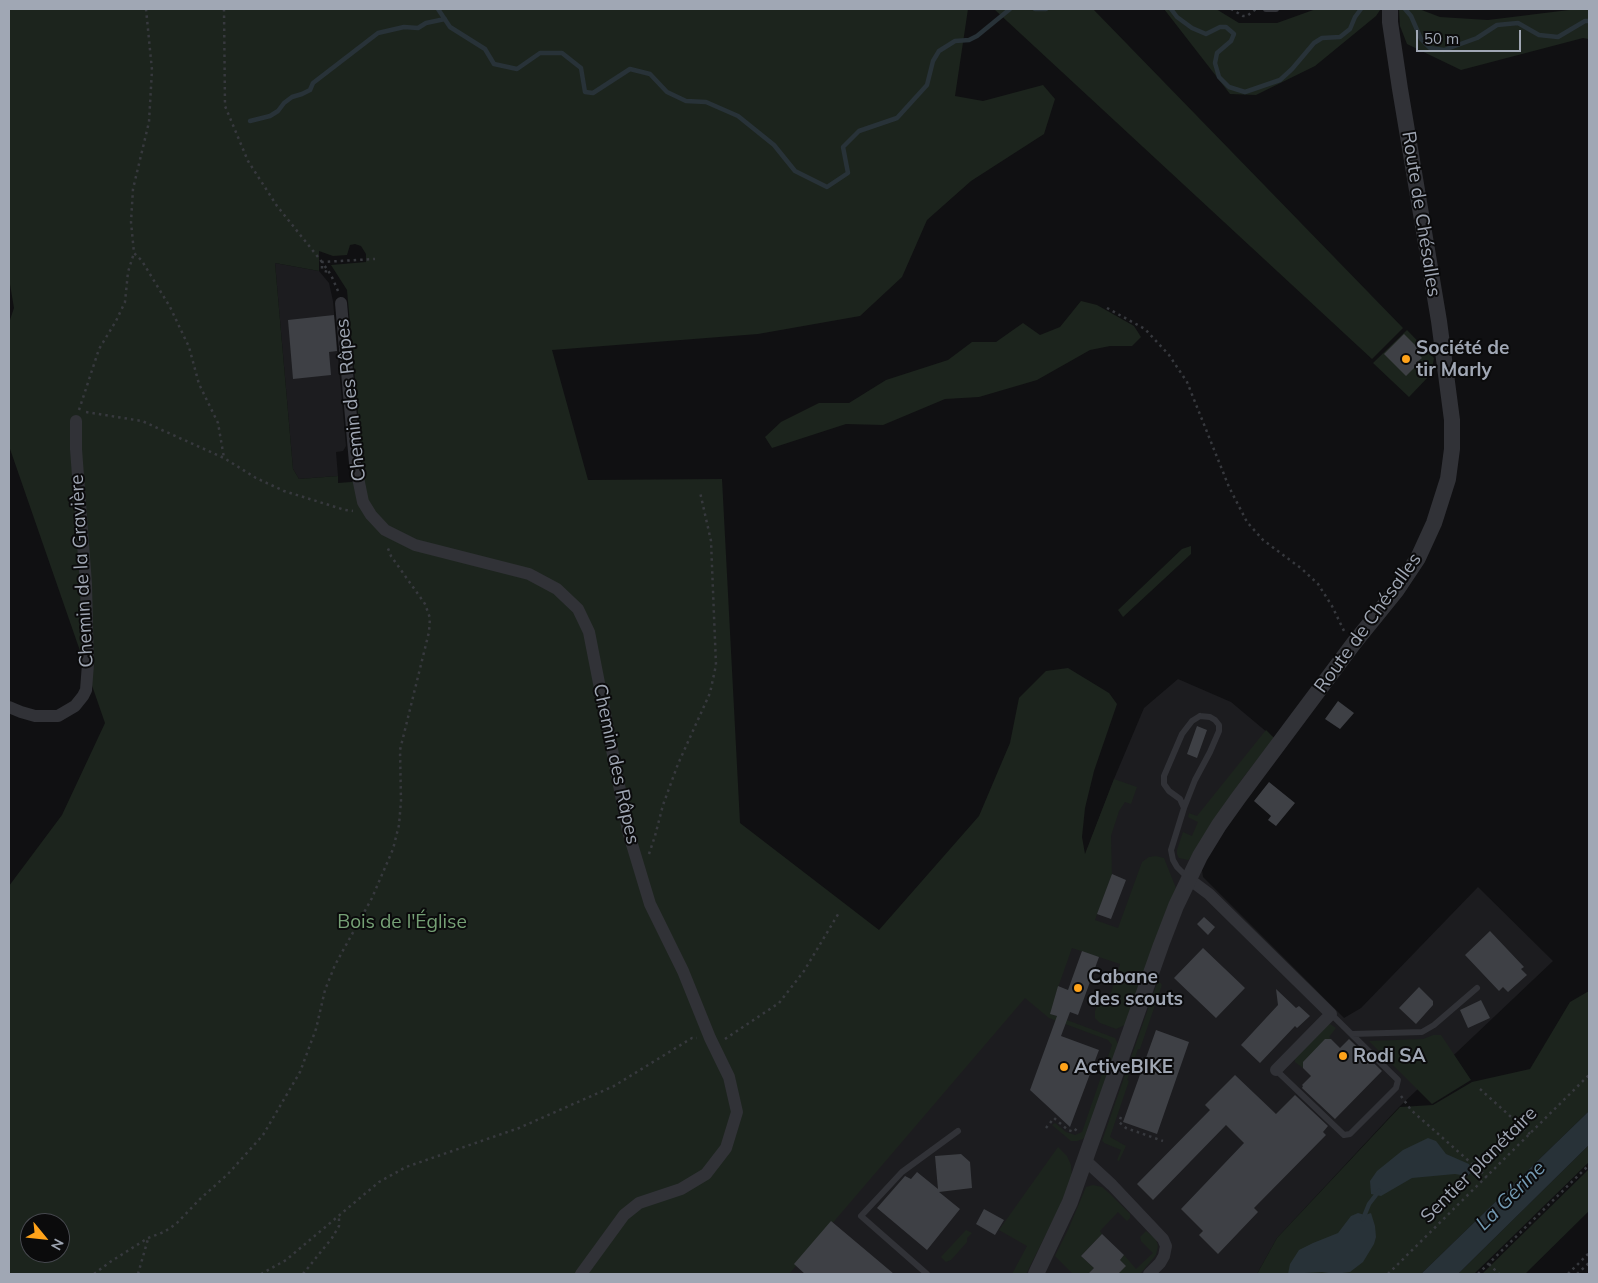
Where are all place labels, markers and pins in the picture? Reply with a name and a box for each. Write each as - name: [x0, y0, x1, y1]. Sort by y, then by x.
- place label: Société de tir Marly: [1416, 337, 1509, 381]
- marker: Société de tir Marly: [1400, 353, 1412, 365]
- place label: Cabane des scouts: [1088, 966, 1183, 1010]
- marker: Cabane des scouts: [1072, 982, 1084, 994]
- place label: Rodi SA: [1353, 1045, 1426, 1067]
- marker: Rodi SA: [1337, 1050, 1349, 1062]
- place label: ActiveBIKE: [1074, 1056, 1173, 1078]
- marker: ActiveBIKE: [1058, 1061, 1070, 1073]

